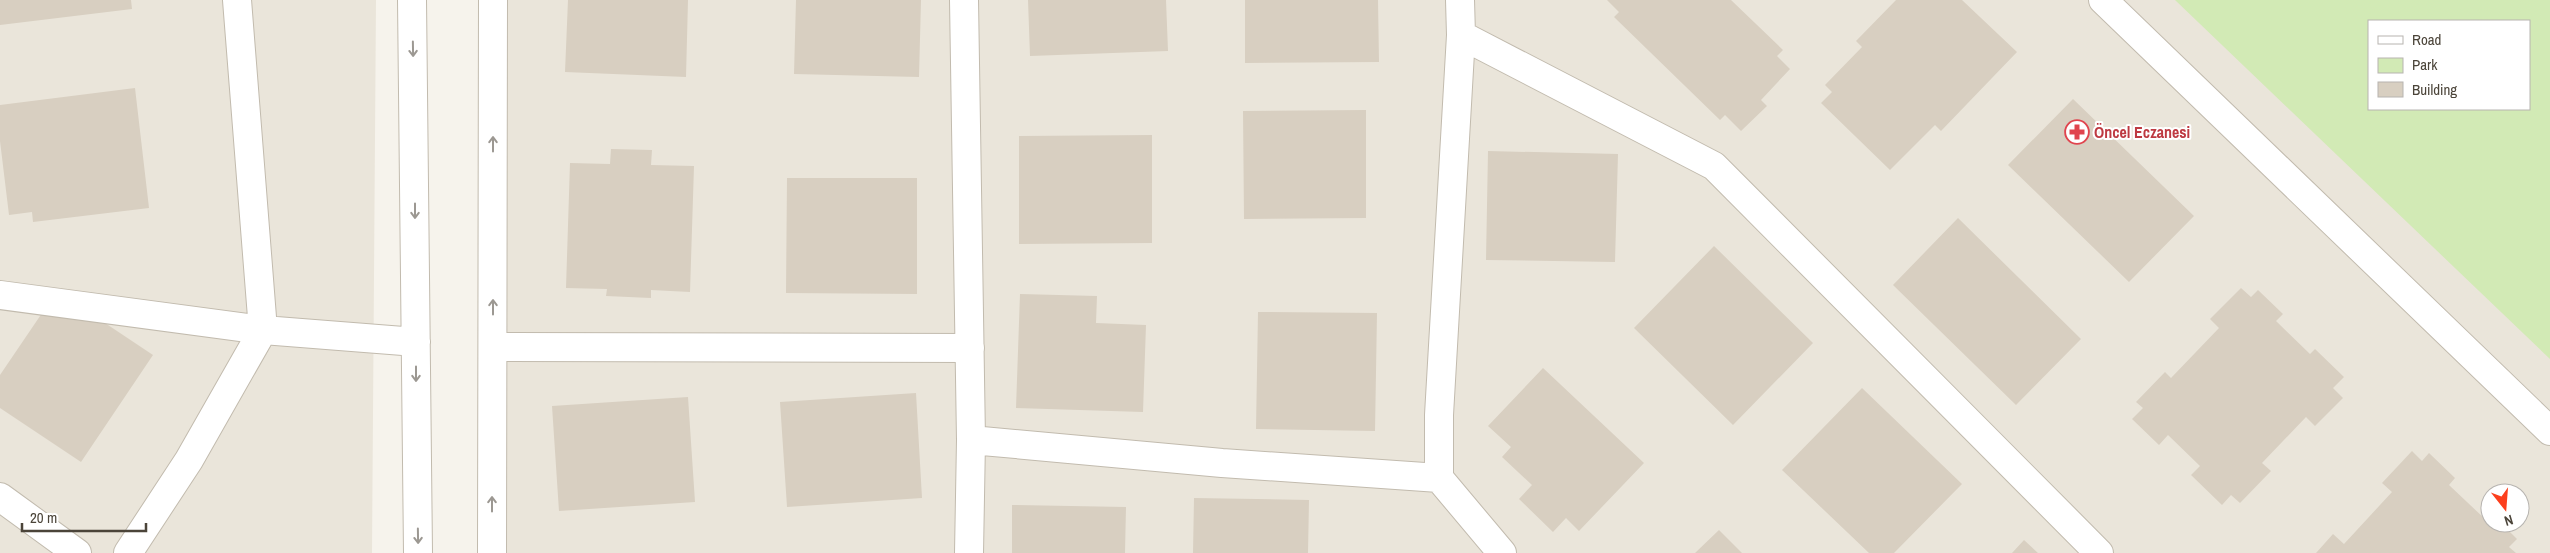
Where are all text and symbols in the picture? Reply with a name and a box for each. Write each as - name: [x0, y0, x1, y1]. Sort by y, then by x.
- legend: [2368, 20, 2530, 110]
- text: Road: [2412, 29, 2441, 50]
- one-way arrow: [408, 40, 418, 56]
- text: Park: [2412, 54, 2438, 75]
- text: Building: [2412, 79, 2457, 100]
- pharmacy icon: Öncel Eczanesi: [2064, 119, 2090, 145]
- place label: Öncel Eczanesi: [2094, 121, 2190, 143]
- one-way arrow: [488, 137, 498, 153]
- one-way arrow: [410, 202, 420, 219]
- one-way arrow: [488, 299, 498, 316]
- one-way arrow: [411, 365, 420, 381]
- north arrow: [2480, 483, 2530, 533]
- one-way arrow: [487, 497, 497, 513]
- scale bar: [22, 500, 146, 532]
- text: 20 m: [30, 507, 57, 528]
- text: N: [2502, 511, 2515, 530]
- one-way arrow: [413, 528, 422, 544]

